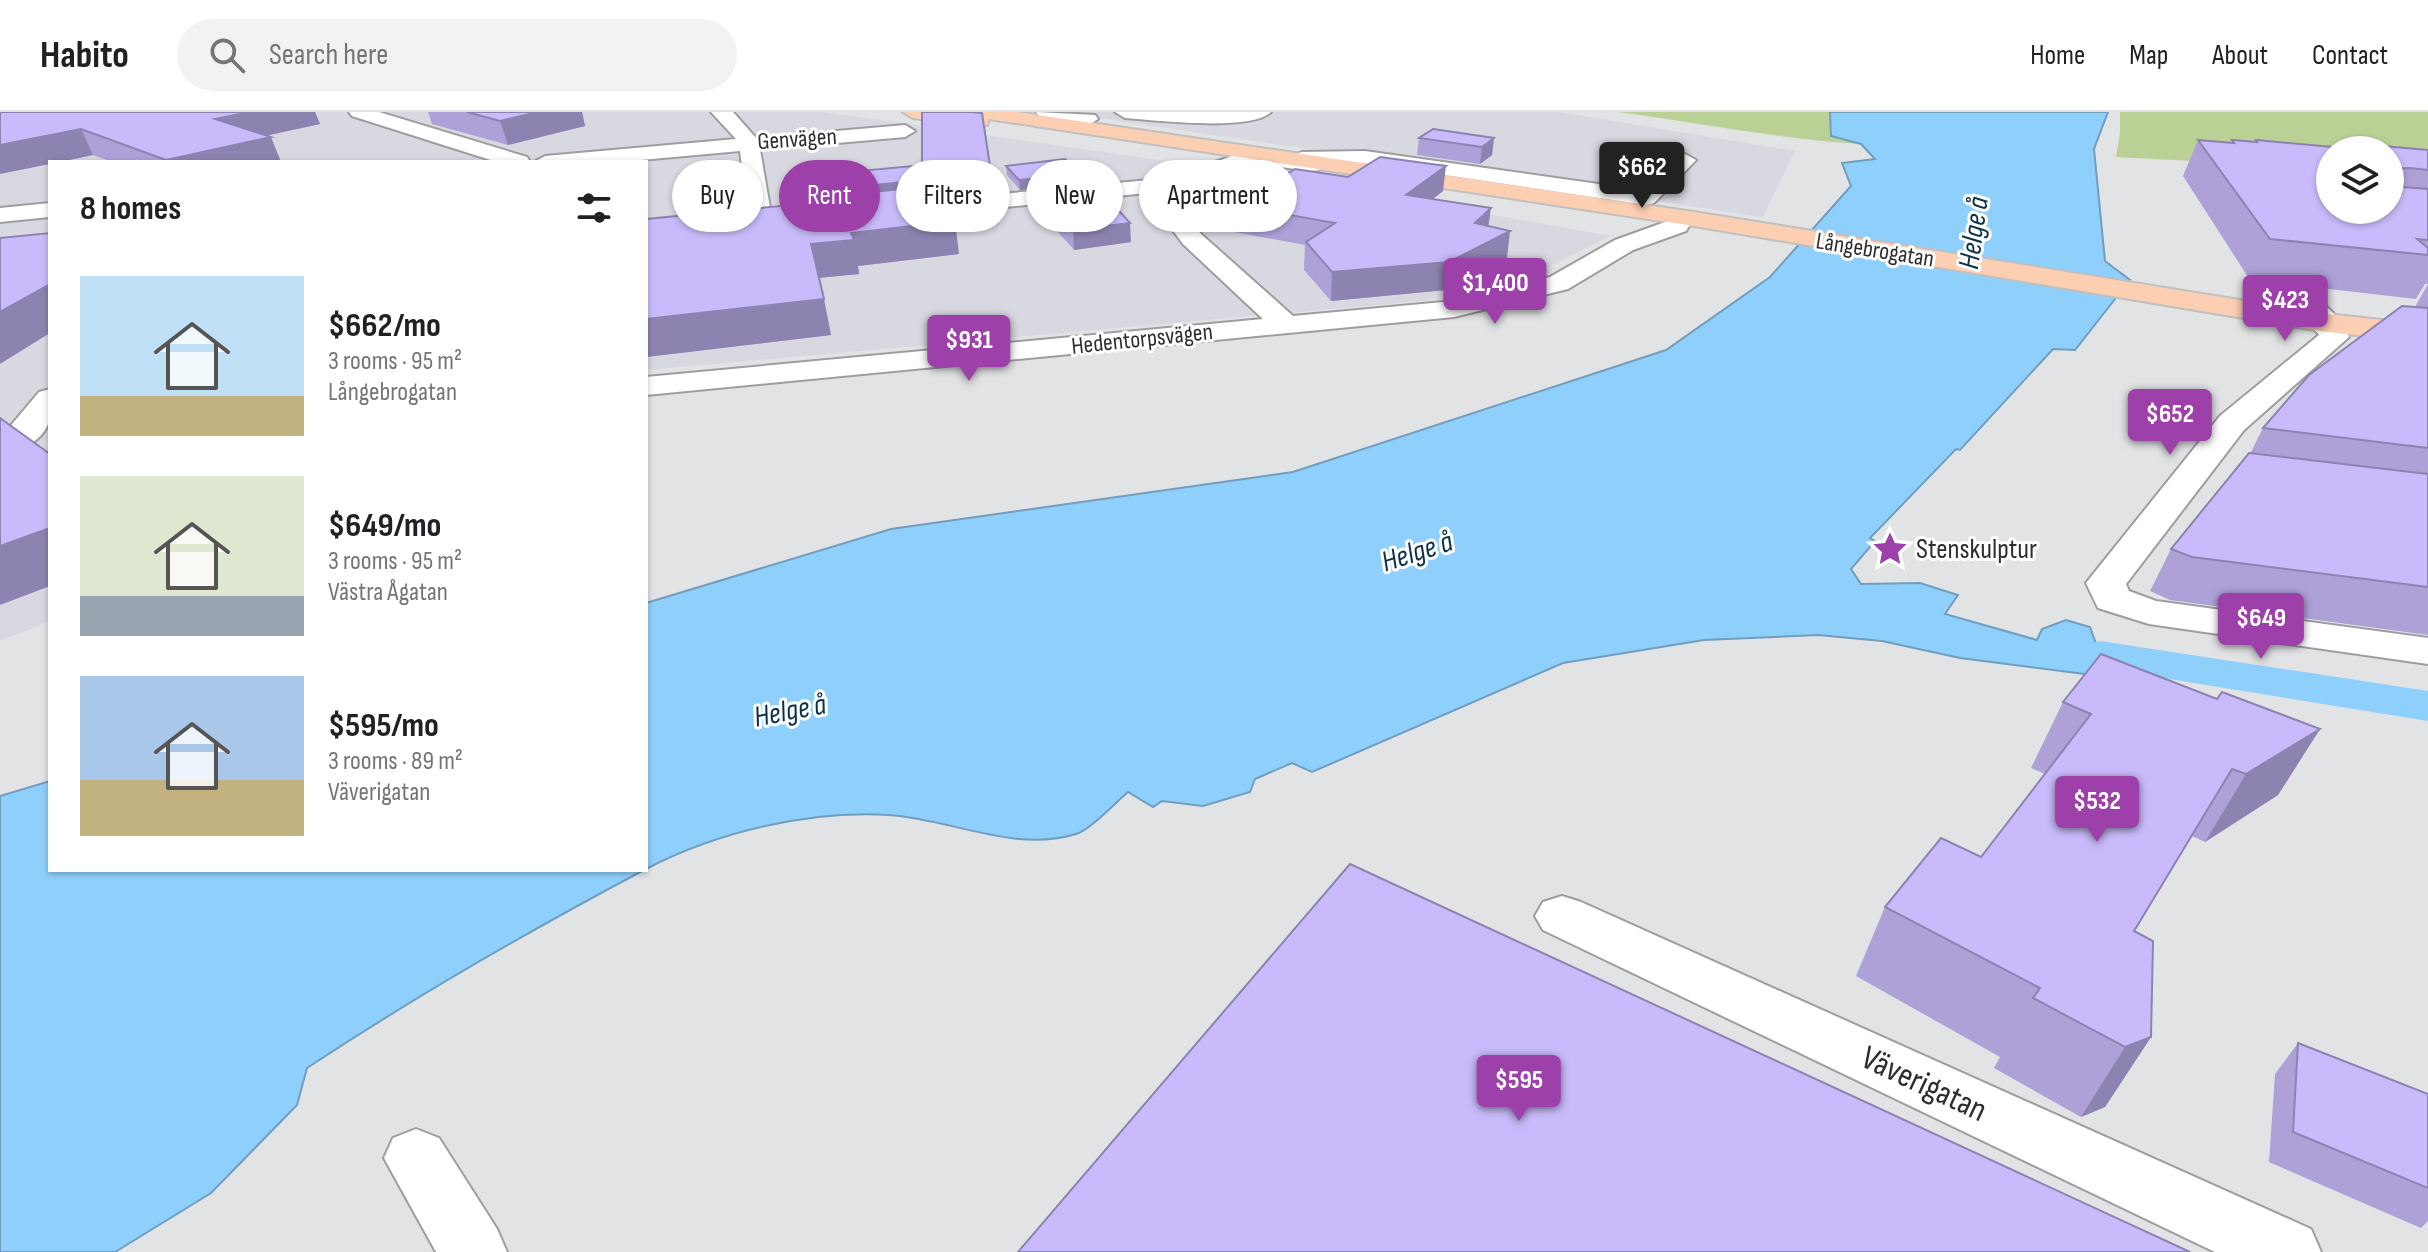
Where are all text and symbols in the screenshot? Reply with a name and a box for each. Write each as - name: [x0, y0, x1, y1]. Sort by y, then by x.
- search box: [177, 19, 737, 91]
- text: Habito: [40, 33, 129, 78]
- icon: search: [205, 33, 249, 77]
- text: Search here: [269, 37, 388, 73]
- text: Home: [2030, 39, 2085, 72]
- text: Map: [2129, 39, 2168, 72]
- text: About: [2212, 39, 2268, 72]
- text: Contact: [2312, 39, 2388, 72]
- street label: Genvägen: [756, 122, 838, 156]
- map controls: [2316, 136, 2404, 224]
- button: layers: [2316, 136, 2404, 224]
- pin: $662: [1595, 142, 1689, 210]
- text: $662: [1617, 152, 1667, 183]
- chip: Buy: [672, 160, 763, 232]
- chip: Rent: [779, 160, 880, 232]
- chip: Filters: [896, 160, 1010, 232]
- chip: New: [1026, 160, 1123, 232]
- chip: Apartment: [1139, 160, 1297, 232]
- icon: filters: [572, 186, 616, 230]
- text: 8 homes: [80, 188, 181, 229]
- water label: Helge å: [1951, 194, 1997, 272]
- street label: Långebrogatan: [1814, 226, 1936, 274]
- pin: $1,400: [1430, 258, 1560, 326]
- text: $1,400: [1461, 268, 1529, 299]
- pin: $423: [2238, 275, 2332, 343]
- text: $423: [2261, 285, 2309, 316]
- text: $662/mo: [328, 305, 441, 346]
- icon: home: [144, 308, 240, 404]
- pin: $931: [922, 315, 1016, 383]
- street label: Hedentorpsvägen: [1070, 317, 1214, 361]
- text: $931: [945, 325, 993, 356]
- text: 3 rooms · 95 m²: [328, 346, 462, 377]
- text: Långebrogatan: [328, 377, 457, 408]
- pin: $652: [2123, 389, 2217, 457]
- text: $652: [2146, 399, 2194, 430]
- text: $649/mo: [328, 505, 441, 546]
- icon: home: [144, 508, 240, 604]
- water label: Helge å: [1377, 524, 1457, 580]
- place icon: Stenskulptur: [1871, 530, 1909, 568]
- place label: Stenskulptur: [1916, 533, 2037, 566]
- text: 3 rooms · 95 m²: [328, 546, 462, 577]
- text: Västra Ågatan: [328, 577, 448, 608]
- pin: $649: [2214, 593, 2308, 661]
- text: $649: [2236, 603, 2286, 634]
- water label: Helge å: [751, 686, 829, 736]
- text: $595/mo: [328, 705, 439, 746]
- icon: home: [144, 708, 240, 804]
- text: 3 rooms · 89 m²: [328, 746, 463, 777]
- pin: $532: [2050, 776, 2144, 844]
- text: Väverigatan: [328, 777, 430, 808]
- text: $532: [2073, 786, 2121, 817]
- street label: Väverigatan: [1855, 1037, 1993, 1131]
- pin: $595: [1472, 1055, 1566, 1123]
- text: $595: [1495, 1065, 1543, 1096]

